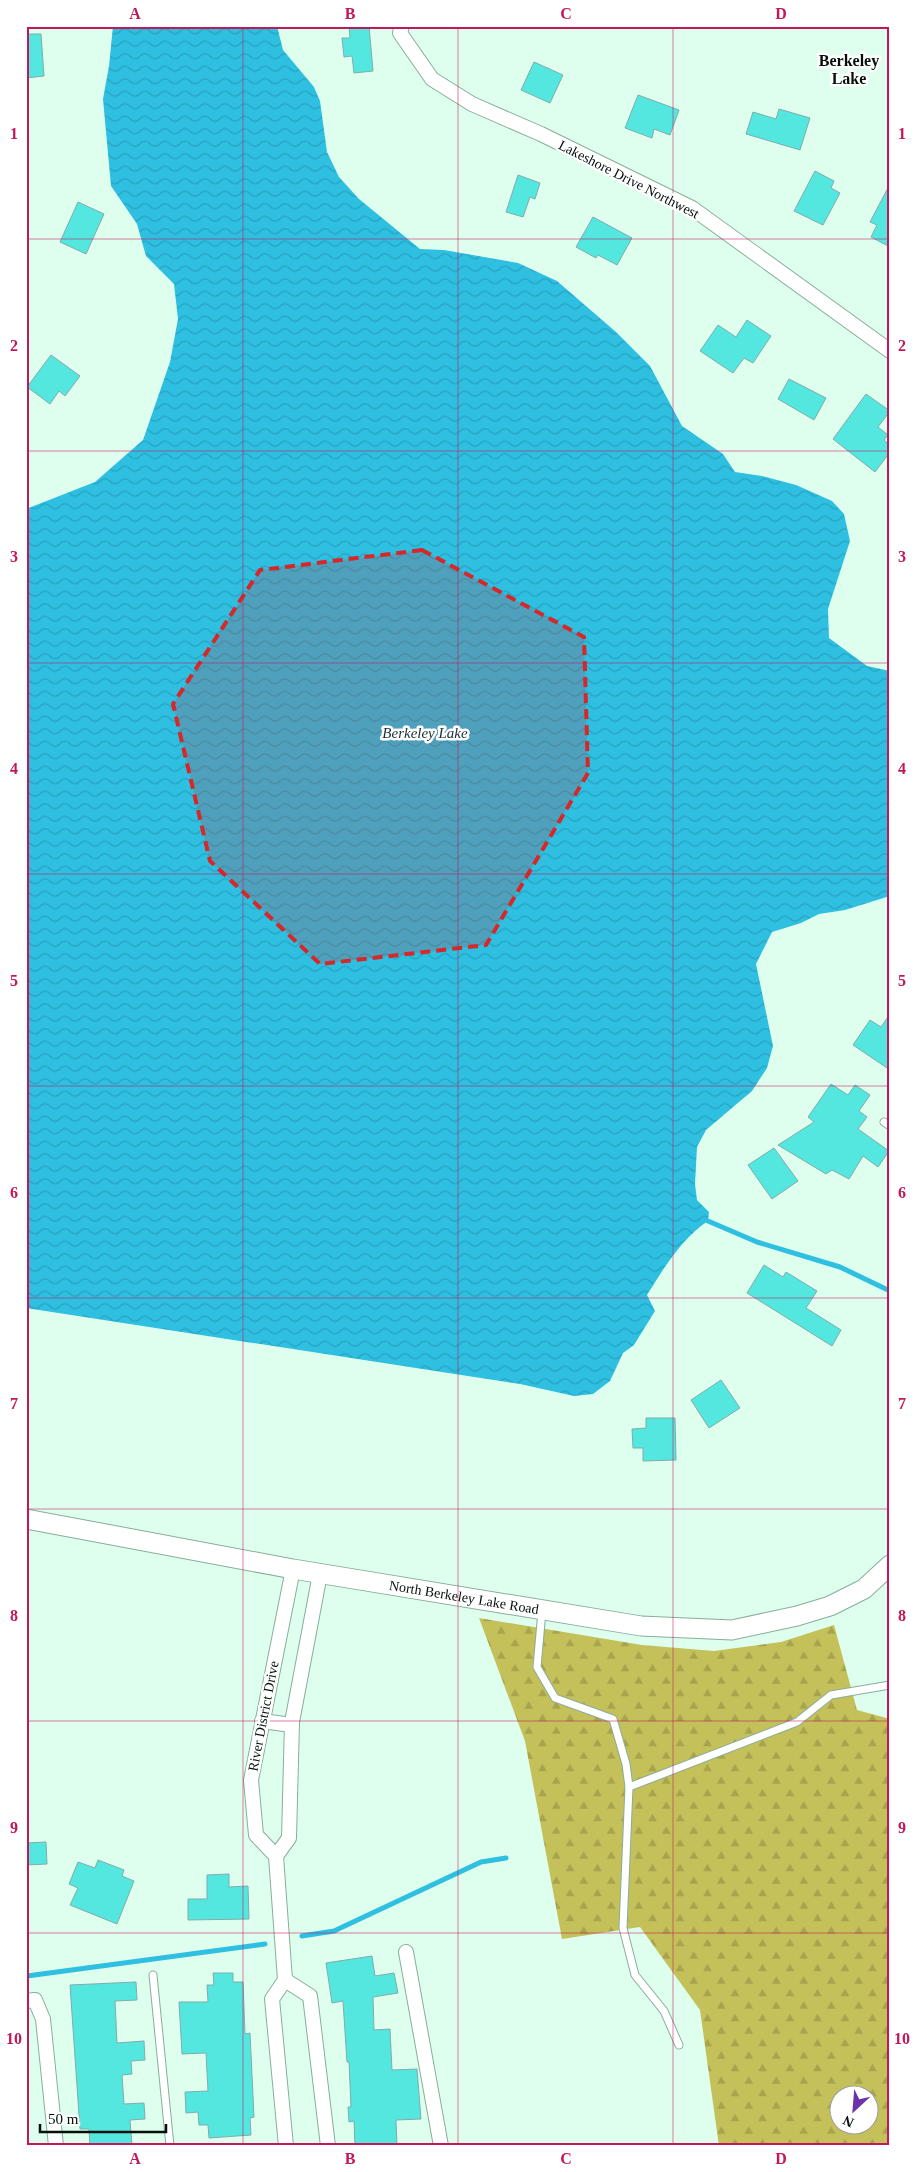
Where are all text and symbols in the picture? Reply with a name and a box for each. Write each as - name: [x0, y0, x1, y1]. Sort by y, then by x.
- text: A: [129, 5, 141, 22]
- text: B: [345, 5, 356, 22]
- text: C: [560, 5, 572, 22]
- text: D: [775, 5, 787, 22]
- district label: Berkeley Lake: [819, 52, 879, 87]
- text: 1: [10, 125, 18, 142]
- text: 1: [898, 125, 906, 142]
- street label: Lakeshore Drive Northwest: [556, 137, 702, 221]
- text: 2: [10, 337, 18, 354]
- text: 2: [898, 337, 906, 354]
- text: 3: [10, 548, 18, 565]
- text: 3: [898, 548, 906, 565]
- water label: Berkeley Lake: [382, 725, 468, 741]
- text: 4: [10, 760, 18, 777]
- text: 4: [898, 760, 906, 777]
- text: 5: [10, 972, 18, 989]
- text: 5: [898, 972, 906, 989]
- text: 6: [10, 1184, 18, 1201]
- text: 6: [898, 1184, 906, 1201]
- text: 7: [10, 1395, 18, 1412]
- text: 7: [898, 1395, 906, 1412]
- street label: North Berkeley Lake Road: [388, 1578, 540, 1617]
- text: 8: [10, 1607, 18, 1624]
- text: 8: [898, 1607, 906, 1624]
- street label: River District Drive: [245, 1660, 282, 1772]
- text: 9: [10, 1819, 18, 1836]
- text: 9: [898, 1819, 906, 1836]
- text: 10: [6, 2030, 22, 2047]
- text: 10: [894, 2030, 910, 2047]
- north arrow: [828, 2084, 878, 2134]
- scale bar: [40, 2102, 166, 2134]
- text: 50 m: [48, 2111, 79, 2127]
- text: N: [841, 2112, 856, 2130]
- text: A: [129, 2150, 141, 2167]
- text: B: [345, 2150, 356, 2167]
- text: C: [560, 2150, 572, 2167]
- text: D: [775, 2150, 787, 2167]

